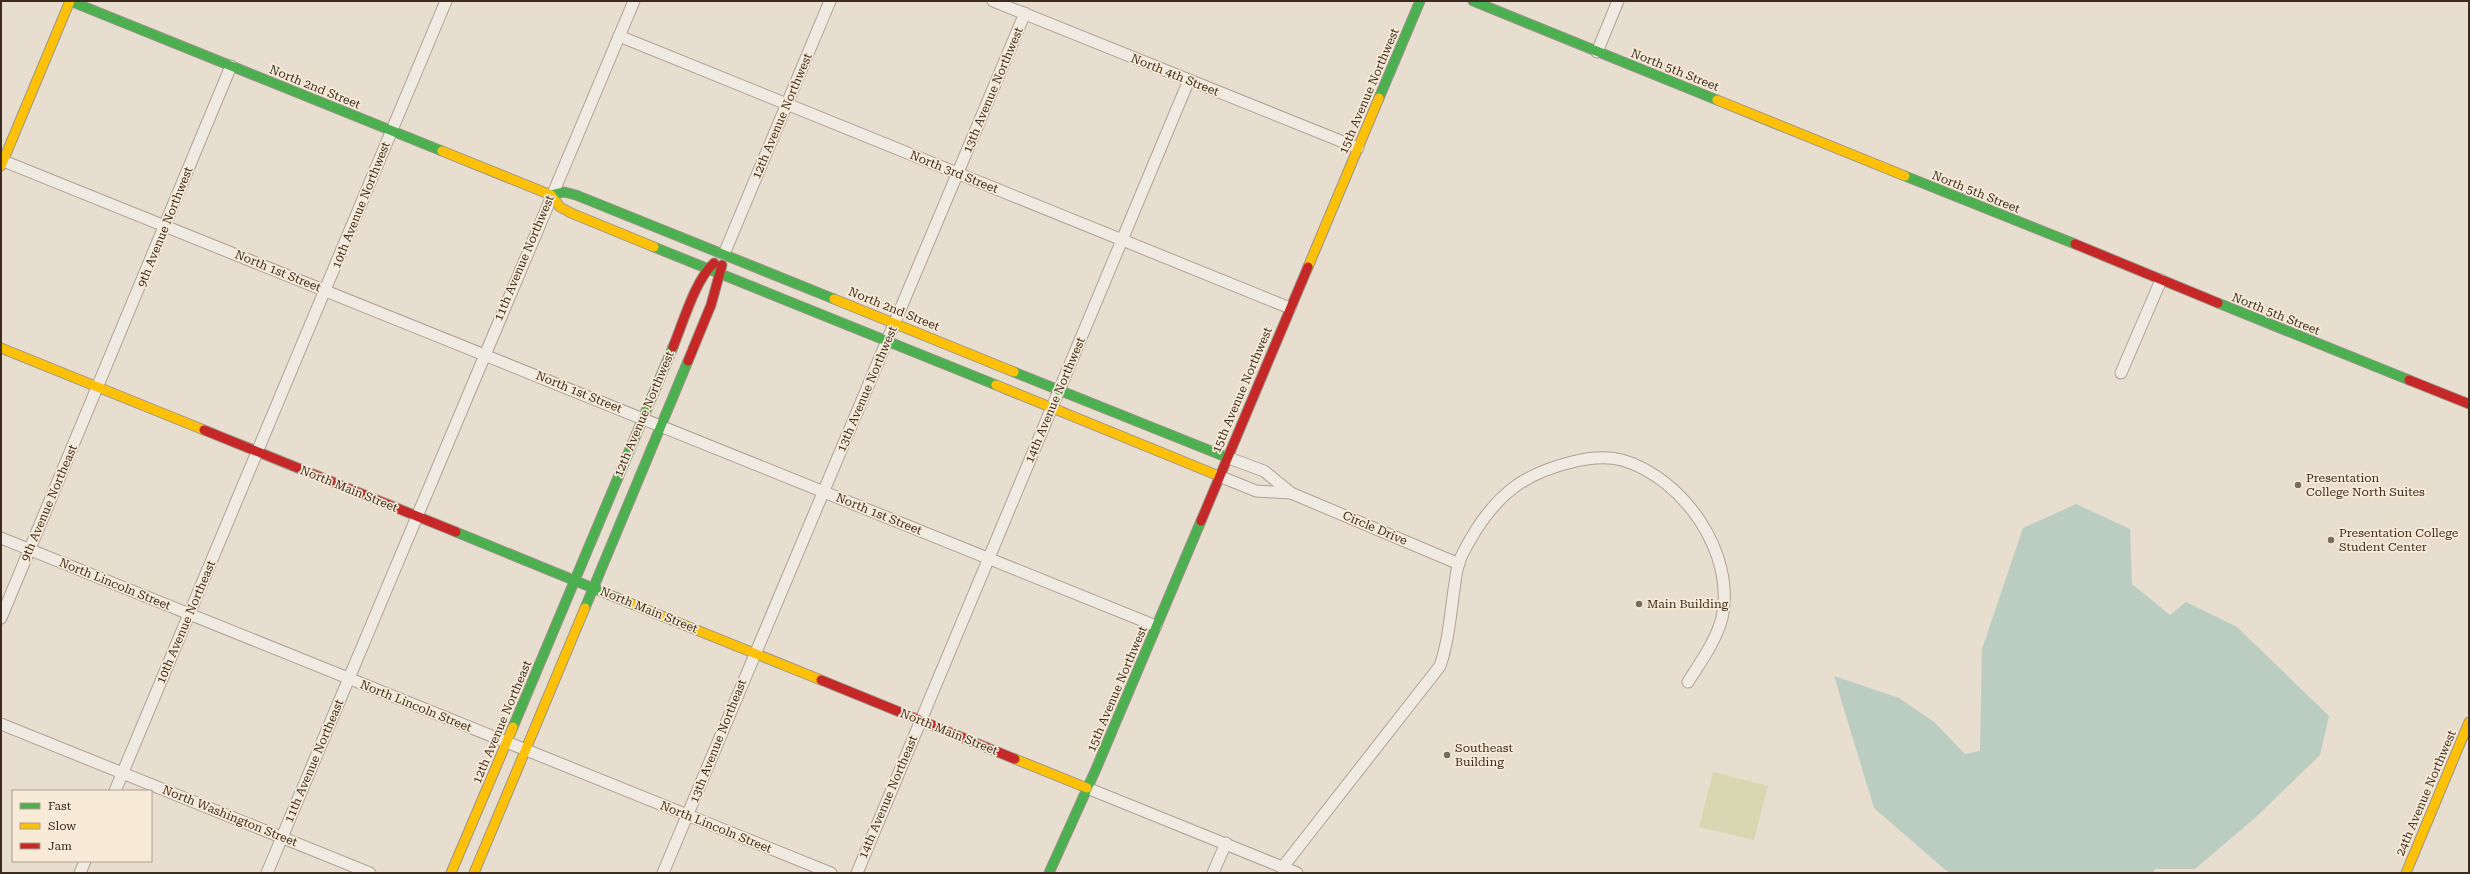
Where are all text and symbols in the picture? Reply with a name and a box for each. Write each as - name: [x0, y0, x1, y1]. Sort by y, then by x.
- street label: 13th Avenue Northwest: [960, 25, 1026, 155]
- street label: 15th Avenue Northwest: [1336, 26, 1402, 156]
- street label: North 5th Street: [1629, 46, 1722, 94]
- street label: 12th Avenue Northwest: [749, 51, 815, 181]
- street label: North 4th Street: [1129, 51, 1222, 99]
- street label: North 2nd Street: [267, 62, 363, 112]
- street label: 10th Avenue Northwest: [329, 139, 393, 270]
- street label: North 3rd Street: [908, 148, 1001, 196]
- street label: 9th Avenue Northwest: [134, 164, 196, 289]
- street label: North 5th Street: [1930, 168, 2023, 216]
- street label: 11th Avenue Northwest: [491, 193, 557, 323]
- street label: North 1st Street: [233, 247, 324, 295]
- street label: North 2nd Street: [846, 284, 942, 334]
- street label: North 5th Street: [2230, 290, 2323, 338]
- street label: 13th Avenue Northwest: [834, 324, 900, 454]
- street label: 15th Avenue Northwest: [1209, 325, 1275, 455]
- street label: 14th Avenue Northwest: [1022, 335, 1088, 465]
- street label: 12th Avenue Northwest: [611, 349, 677, 479]
- street label: North 1st Street: [534, 368, 625, 416]
- street label: 9th Avenue Northeast: [18, 442, 80, 563]
- street label: North Main Street: [298, 463, 400, 515]
- place label: Presentation College North Suites: [2306, 471, 2425, 499]
- marker: Presentation College North Suites: [2293, 480, 2303, 490]
- street label: North 1st Street: [834, 490, 925, 538]
- street label: Circle Drive: [1341, 508, 1410, 548]
- place label: Presentation College Student Center: [2339, 526, 2459, 554]
- marker: Presentation College Student Center: [2326, 535, 2336, 545]
- street label: North Lincoln Street: [57, 555, 173, 613]
- street label: 10th Avenue Northeast: [154, 558, 218, 686]
- street label: North Main Street: [598, 584, 700, 636]
- place label: Main Building: [1647, 597, 1729, 611]
- marker: Main Building: [1634, 599, 1644, 609]
- street label: 15th Avenue Northwest: [1084, 624, 1150, 754]
- street label: 12th Avenue Northeast: [470, 658, 534, 786]
- street label: North Lincoln Street: [358, 677, 474, 735]
- street label: 13th Avenue Northeast: [687, 677, 749, 805]
- street label: 11th Avenue Northeast: [282, 697, 346, 825]
- street label: North Main Street: [898, 706, 1000, 758]
- street label: 24th Avenue Northwest: [2393, 728, 2459, 858]
- street label: 14th Avenue Northeast: [856, 733, 920, 861]
- place label: Southeast Building: [1455, 741, 1513, 769]
- marker: Southeast Building: [1442, 750, 1452, 760]
- street label: North Washington Street: [160, 782, 300, 850]
- legend: [12, 790, 152, 862]
- street label: North Lincoln Street: [658, 798, 774, 856]
- text: Fast: [48, 799, 72, 813]
- text: Slow: [48, 819, 76, 833]
- text: Jam: [48, 839, 72, 853]

